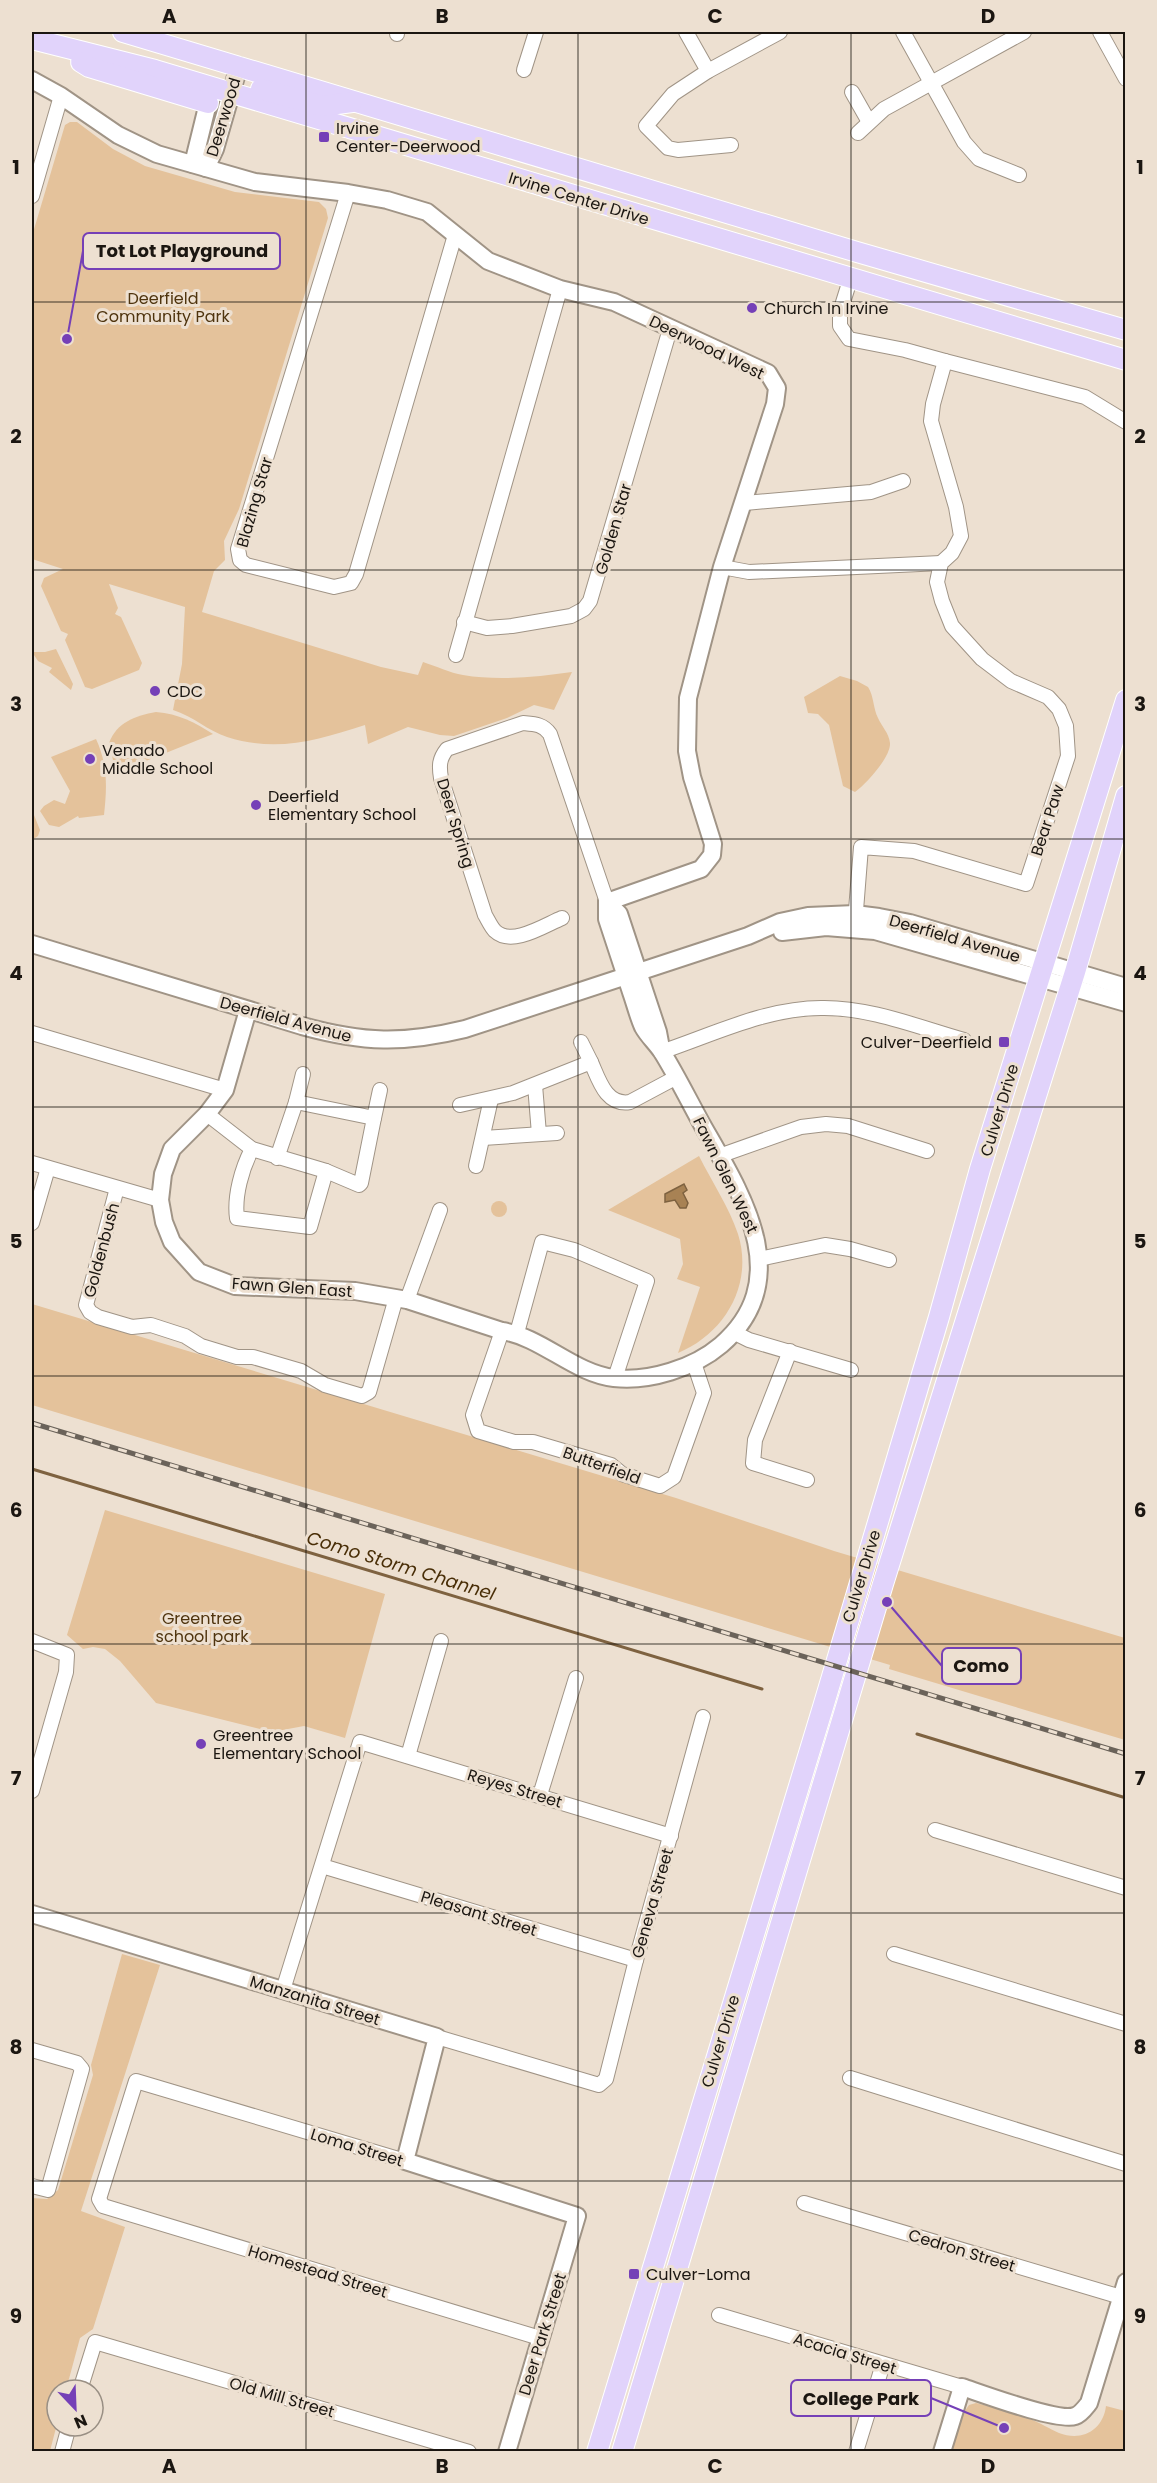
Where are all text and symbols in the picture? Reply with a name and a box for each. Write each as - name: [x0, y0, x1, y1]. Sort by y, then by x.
- text: A: [162, 2, 177, 30]
- text: B: [435, 2, 449, 30]
- text: C: [707, 2, 723, 30]
- text: D: [981, 2, 995, 30]
- street label: Deerwood: [201, 75, 246, 160]
- place label: Irvine Center-Deerwood: [336, 117, 481, 158]
- marker: Irvine Center-Deerwood: [317, 130, 331, 144]
- text: 1: [12, 153, 20, 181]
- text: 1: [1136, 153, 1144, 181]
- street label: Irvine Center Drive: [506, 166, 652, 231]
- callout: Tot Lot Playground: [83, 233, 280, 269]
- text: Tot Lot Playground: [96, 238, 268, 263]
- park label: Deerfield Community Park: [96, 287, 230, 328]
- place label: Church In Irvine: [764, 297, 889, 320]
- marker: Church In Irvine: [745, 301, 759, 315]
- street label: Deerwood West: [645, 310, 768, 385]
- text: 2: [10, 422, 22, 450]
- text: 2: [1134, 422, 1146, 450]
- street label: Blazing Star: [231, 454, 278, 550]
- street label: Golden Star: [589, 481, 637, 577]
- place label: CDC: [167, 680, 203, 703]
- marker: CDC: [148, 684, 162, 698]
- text: 3: [10, 690, 22, 718]
- text: 3: [1134, 690, 1146, 718]
- place label: Venado Middle School: [102, 739, 213, 780]
- marker: Venado Middle School: [83, 752, 97, 766]
- street label: Deer Spring: [431, 776, 480, 871]
- street label: Bear Paw: [1025, 781, 1070, 859]
- place label: Deerfield Elementary School: [268, 785, 416, 826]
- marker: Deerfield Elementary School: [249, 798, 263, 812]
- street label: Deerfield Avenue: [887, 909, 1023, 968]
- text: 4: [9, 959, 23, 987]
- text: 4: [1133, 959, 1147, 987]
- street label: Deerfield Avenue: [218, 991, 354, 1048]
- place label: Culver-Deerfield: [861, 1031, 992, 1054]
- marker: Culver-Deerfield: [997, 1035, 1011, 1049]
- street label: Culver Drive: [974, 1061, 1024, 1159]
- street label: Fawn Glen West: [687, 1113, 764, 1238]
- street label: Goldenbush: [78, 1200, 125, 1300]
- text: 5: [10, 1227, 23, 1255]
- text: 5: [1134, 1227, 1147, 1255]
- street label: Fawn Glen East: [231, 1272, 353, 1303]
- street label: Butterfield: [560, 1441, 644, 1490]
- text: 6: [10, 1496, 22, 1524]
- text: 6: [1134, 1496, 1146, 1524]
- water label: Como Storm Channel: [304, 1525, 499, 1606]
- street label: Culver Drive: [836, 1527, 886, 1625]
- park label: Greentree school park: [156, 1607, 249, 1648]
- callout: Como: [942, 1648, 1021, 1684]
- text: Como: [953, 1653, 1009, 1678]
- place label: Greentree Elementary School: [213, 1724, 361, 1765]
- marker: Greentree Elementary School: [194, 1737, 208, 1751]
- street label: Reyes Street: [465, 1763, 565, 1814]
- text: 7: [11, 1764, 22, 1792]
- text: 7: [1135, 1764, 1146, 1792]
- street label: Geneva Street: [626, 1845, 679, 1961]
- street label: Pleasant Street: [418, 1885, 540, 1942]
- street label: Manzanita Street: [247, 1970, 383, 2031]
- street label: Culver Drive: [695, 1992, 745, 2090]
- text: 8: [10, 2033, 22, 2061]
- text: 8: [1134, 2033, 1146, 2061]
- street label: Loma Street: [308, 2123, 406, 2172]
- street label: Cedron Street: [906, 2223, 1018, 2278]
- street label: Homestead Street: [245, 2239, 391, 2304]
- place label: Culver-Loma: [646, 2263, 751, 2286]
- marker: Culver-Loma: [627, 2267, 641, 2281]
- street label: Deer Park Street: [513, 2270, 572, 2398]
- text: 9: [10, 2302, 22, 2330]
- text: 9: [1134, 2302, 1146, 2330]
- street label: Acacia Street: [790, 2327, 899, 2380]
- street label: Old Mill Street: [227, 2371, 337, 2424]
- north arrow: [45, 2378, 105, 2438]
- callout: College Park: [791, 2380, 931, 2416]
- text: College Park: [803, 2386, 920, 2411]
- text: N: [71, 2408, 91, 2434]
- text: A: [162, 2452, 177, 2480]
- text: B: [435, 2452, 449, 2480]
- text: C: [707, 2452, 723, 2480]
- text: D: [981, 2452, 995, 2480]

